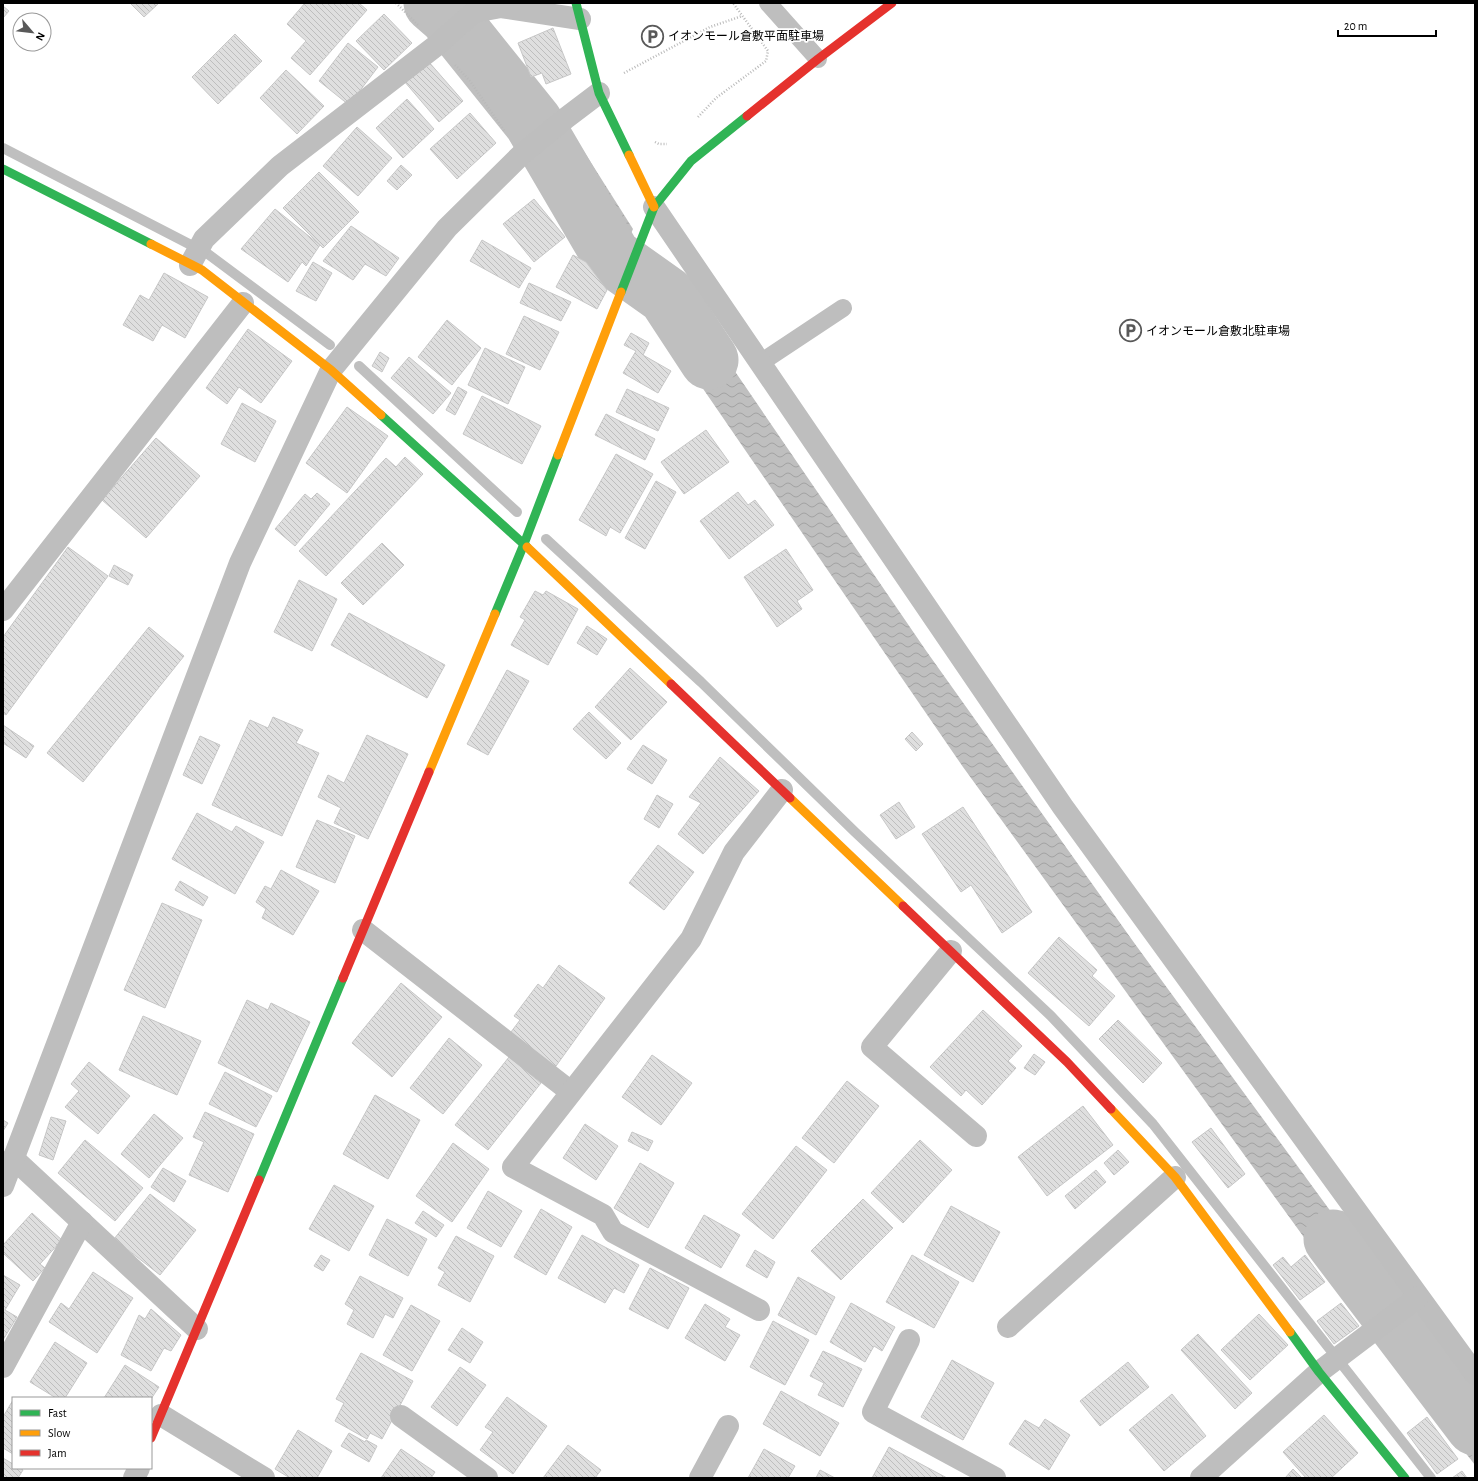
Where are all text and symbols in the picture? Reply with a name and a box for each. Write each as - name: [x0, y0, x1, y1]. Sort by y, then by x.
- north arrow: [12, 12, 52, 52]
- scale bar: [1338, 12, 1436, 38]
- text: 20 m: [1344, 20, 1367, 32]
- parking icon: イオンモール倉敷平面駐車場: [639, 23, 665, 49]
- place label: イオンモール倉敷平面駐車場: [668, 29, 824, 42]
- text: N: [34, 30, 47, 42]
- parking icon: イオンモール倉敷北駐車場: [1117, 318, 1143, 344]
- place label: イオンモール倉敷北駐車場: [1146, 324, 1290, 337]
- legend: [12, 1397, 152, 1469]
- text: Fast: [48, 1407, 67, 1419]
- text: Slow: [48, 1427, 70, 1439]
- text: Jam: [48, 1447, 67, 1459]

